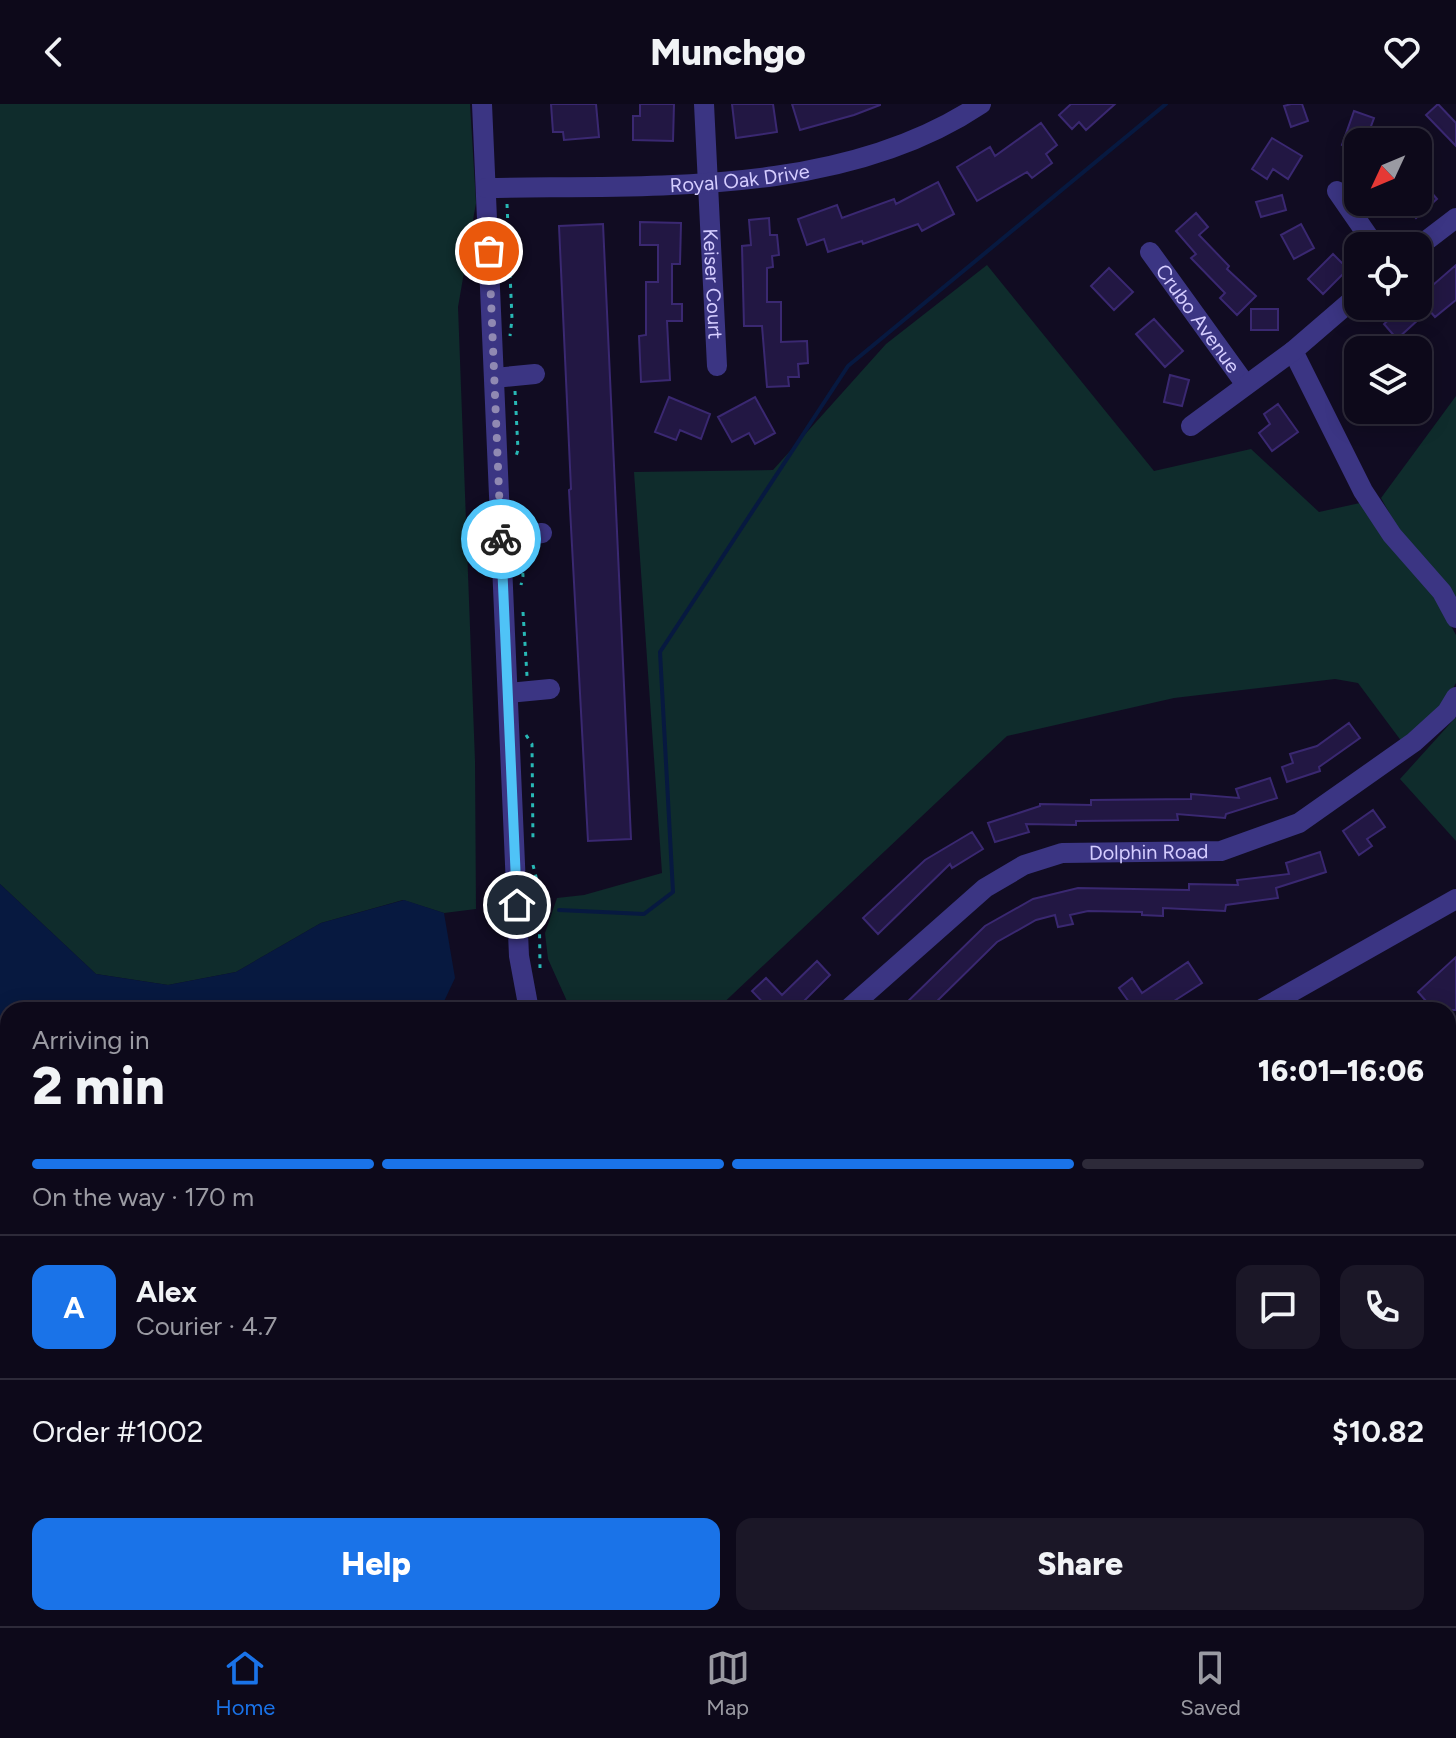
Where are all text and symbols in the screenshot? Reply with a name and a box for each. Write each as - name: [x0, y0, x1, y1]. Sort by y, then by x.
- icon: back: [32, 30, 76, 74]
- icon: heart: [1380, 30, 1424, 74]
- text: Munchgo: [650, 31, 806, 74]
- north arrow: [1344, 128, 1432, 216]
- map controls: [1344, 128, 1432, 424]
- street label: Royal Oak Drive: [669, 159, 812, 197]
- pin: [455, 217, 523, 285]
- street label: Keiser Court: [698, 228, 728, 340]
- icon: bag: [467, 229, 511, 273]
- button: locate: [1344, 232, 1432, 320]
- street label: Crubo Avenue: [1151, 259, 1245, 378]
- button: layers: [1344, 336, 1432, 424]
- courier: [461, 499, 541, 579]
- icon: bike: [479, 517, 523, 561]
- street label: Dolphin Road: [1089, 839, 1209, 865]
- pin: [483, 871, 551, 939]
- icon: home: [495, 883, 539, 927]
- text: Arriving in: [32, 1024, 150, 1056]
- text: 16:01–16:06: [1258, 1052, 1424, 1089]
- text: 2 min: [32, 1055, 165, 1117]
- text: On the way · 170 m: [32, 1181, 254, 1213]
- button: chat: [1236, 1265, 1320, 1349]
- button: phone: [1340, 1265, 1424, 1349]
- text: Alex: [136, 1273, 197, 1310]
- text: A: [63, 1289, 85, 1326]
- text: Courier · 4.7: [136, 1310, 277, 1342]
- text: Order #1002: [32, 1413, 203, 1450]
- text: $10.82: [1332, 1413, 1424, 1450]
- button: Help: [32, 1518, 720, 1610]
- button: Share: [736, 1518, 1424, 1610]
- tab: Home: [215, 1646, 275, 1721]
- tab: Map: [706, 1646, 750, 1721]
- tab: Saved: [1180, 1646, 1241, 1721]

